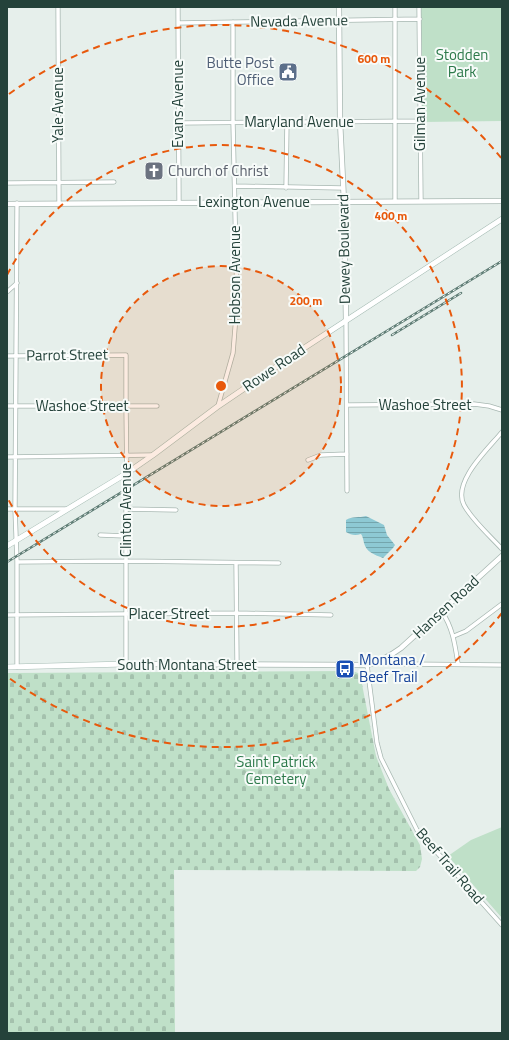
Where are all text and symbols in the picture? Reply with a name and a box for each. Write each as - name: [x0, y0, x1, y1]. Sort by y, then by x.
- street label: Nevada Avenue: [250, 8, 348, 33]
- park label: Stodden Park: [436, 43, 488, 83]
- text: 600 m: [358, 49, 390, 68]
- place label: Butte Post Office: [206, 51, 275, 91]
- street label: Gilman Avenue: [408, 57, 431, 151]
- street label: Evans Avenue: [166, 60, 189, 148]
- public building icon: Butte Post Office: [277, 61, 299, 83]
- street label: Yale Avenue: [46, 67, 69, 143]
- street label: Maryland Avenue: [244, 110, 354, 133]
- place label: Church of Christ: [168, 159, 269, 182]
- church icon: Church of Christ: [143, 160, 165, 182]
- street label: Lexington Avenue: [198, 190, 310, 213]
- street label: Dewey Boulevard: [331, 194, 356, 304]
- text: 400 m: [375, 206, 407, 225]
- street label: Hobson Avenue: [223, 225, 246, 325]
- text: 200 m: [290, 291, 322, 310]
- street label: Rowe Road: [238, 338, 310, 397]
- street label: Parrot Street: [26, 342, 109, 367]
- centre of rings: [214, 379, 228, 393]
- street label: Washoe Street: [378, 393, 472, 416]
- street label: Washoe Street: [35, 394, 129, 417]
- street label: Clinton Avenue: [114, 463, 137, 557]
- street label: Hansen Road: [407, 570, 484, 644]
- street label: Placer Street: [128, 602, 210, 625]
- place label: Montana / Beef Trail: [359, 648, 425, 688]
- street label: South Montana Street: [117, 653, 257, 676]
- bus stop icon: Montana / Beef Trail: [334, 658, 356, 680]
- park label: Saint Patrick Cemetery: [236, 750, 316, 790]
- street label: Beef Trail Road: [411, 822, 490, 909]

